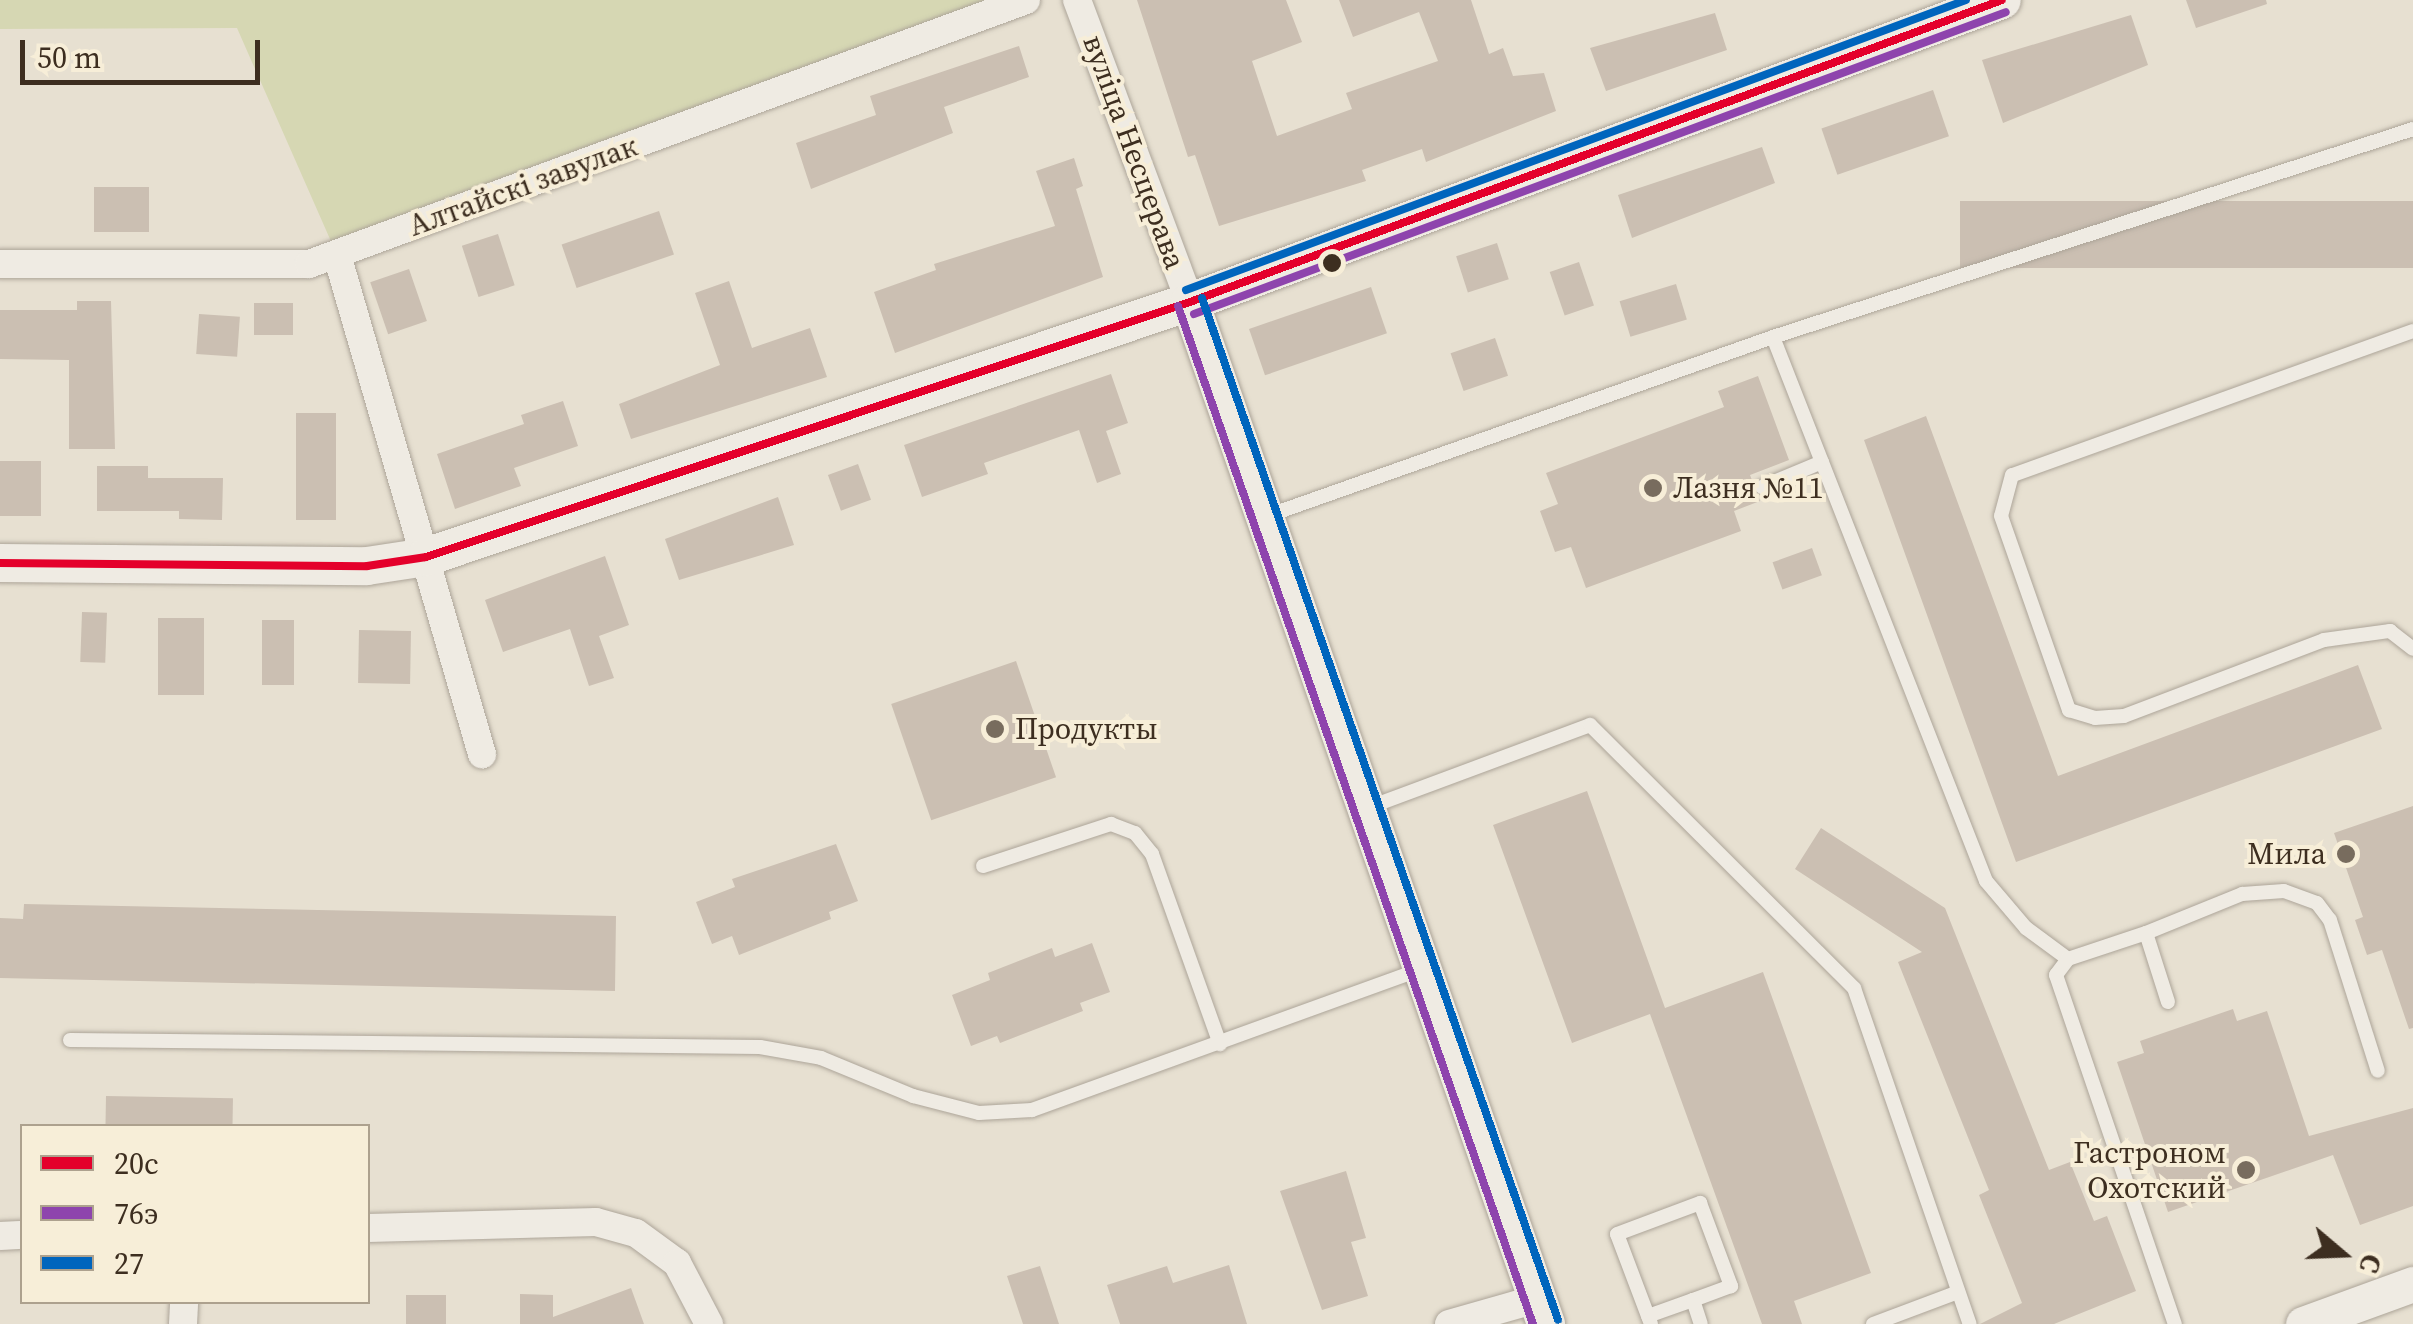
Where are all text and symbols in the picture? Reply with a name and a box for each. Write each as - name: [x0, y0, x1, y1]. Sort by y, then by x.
- scale bar: [25, 20, 265, 82]
- street label: вуліца Несцерава: [1075, 30, 1193, 274]
- text: 50 m: [37, 37, 101, 78]
- street label: Алтайскі завулак: [404, 128, 642, 244]
- unlabelled marker: [1322, 253, 1342, 273]
- place label: Лазня №11: [1673, 470, 1824, 506]
- marker: Лазня №11: [1642, 477, 1664, 499]
- place label: Продукты: [1015, 711, 1158, 747]
- marker: Продукты: [984, 718, 1006, 740]
- place label: Мила: [2247, 836, 2326, 872]
- marker: Мила: [2335, 843, 2357, 865]
- legend: [20, 1124, 370, 1304]
- place label: Гастроном Охотский: [2073, 1135, 2226, 1206]
- text: 20с: [114, 1143, 159, 1184]
- marker: Гастроном Охотский: [2235, 1159, 2257, 1181]
- text: 76э: [114, 1193, 158, 1234]
- north arrow: [2293, 1204, 2393, 1304]
- text: 27: [114, 1243, 144, 1284]
- text: С: [2351, 1249, 2392, 1278]

